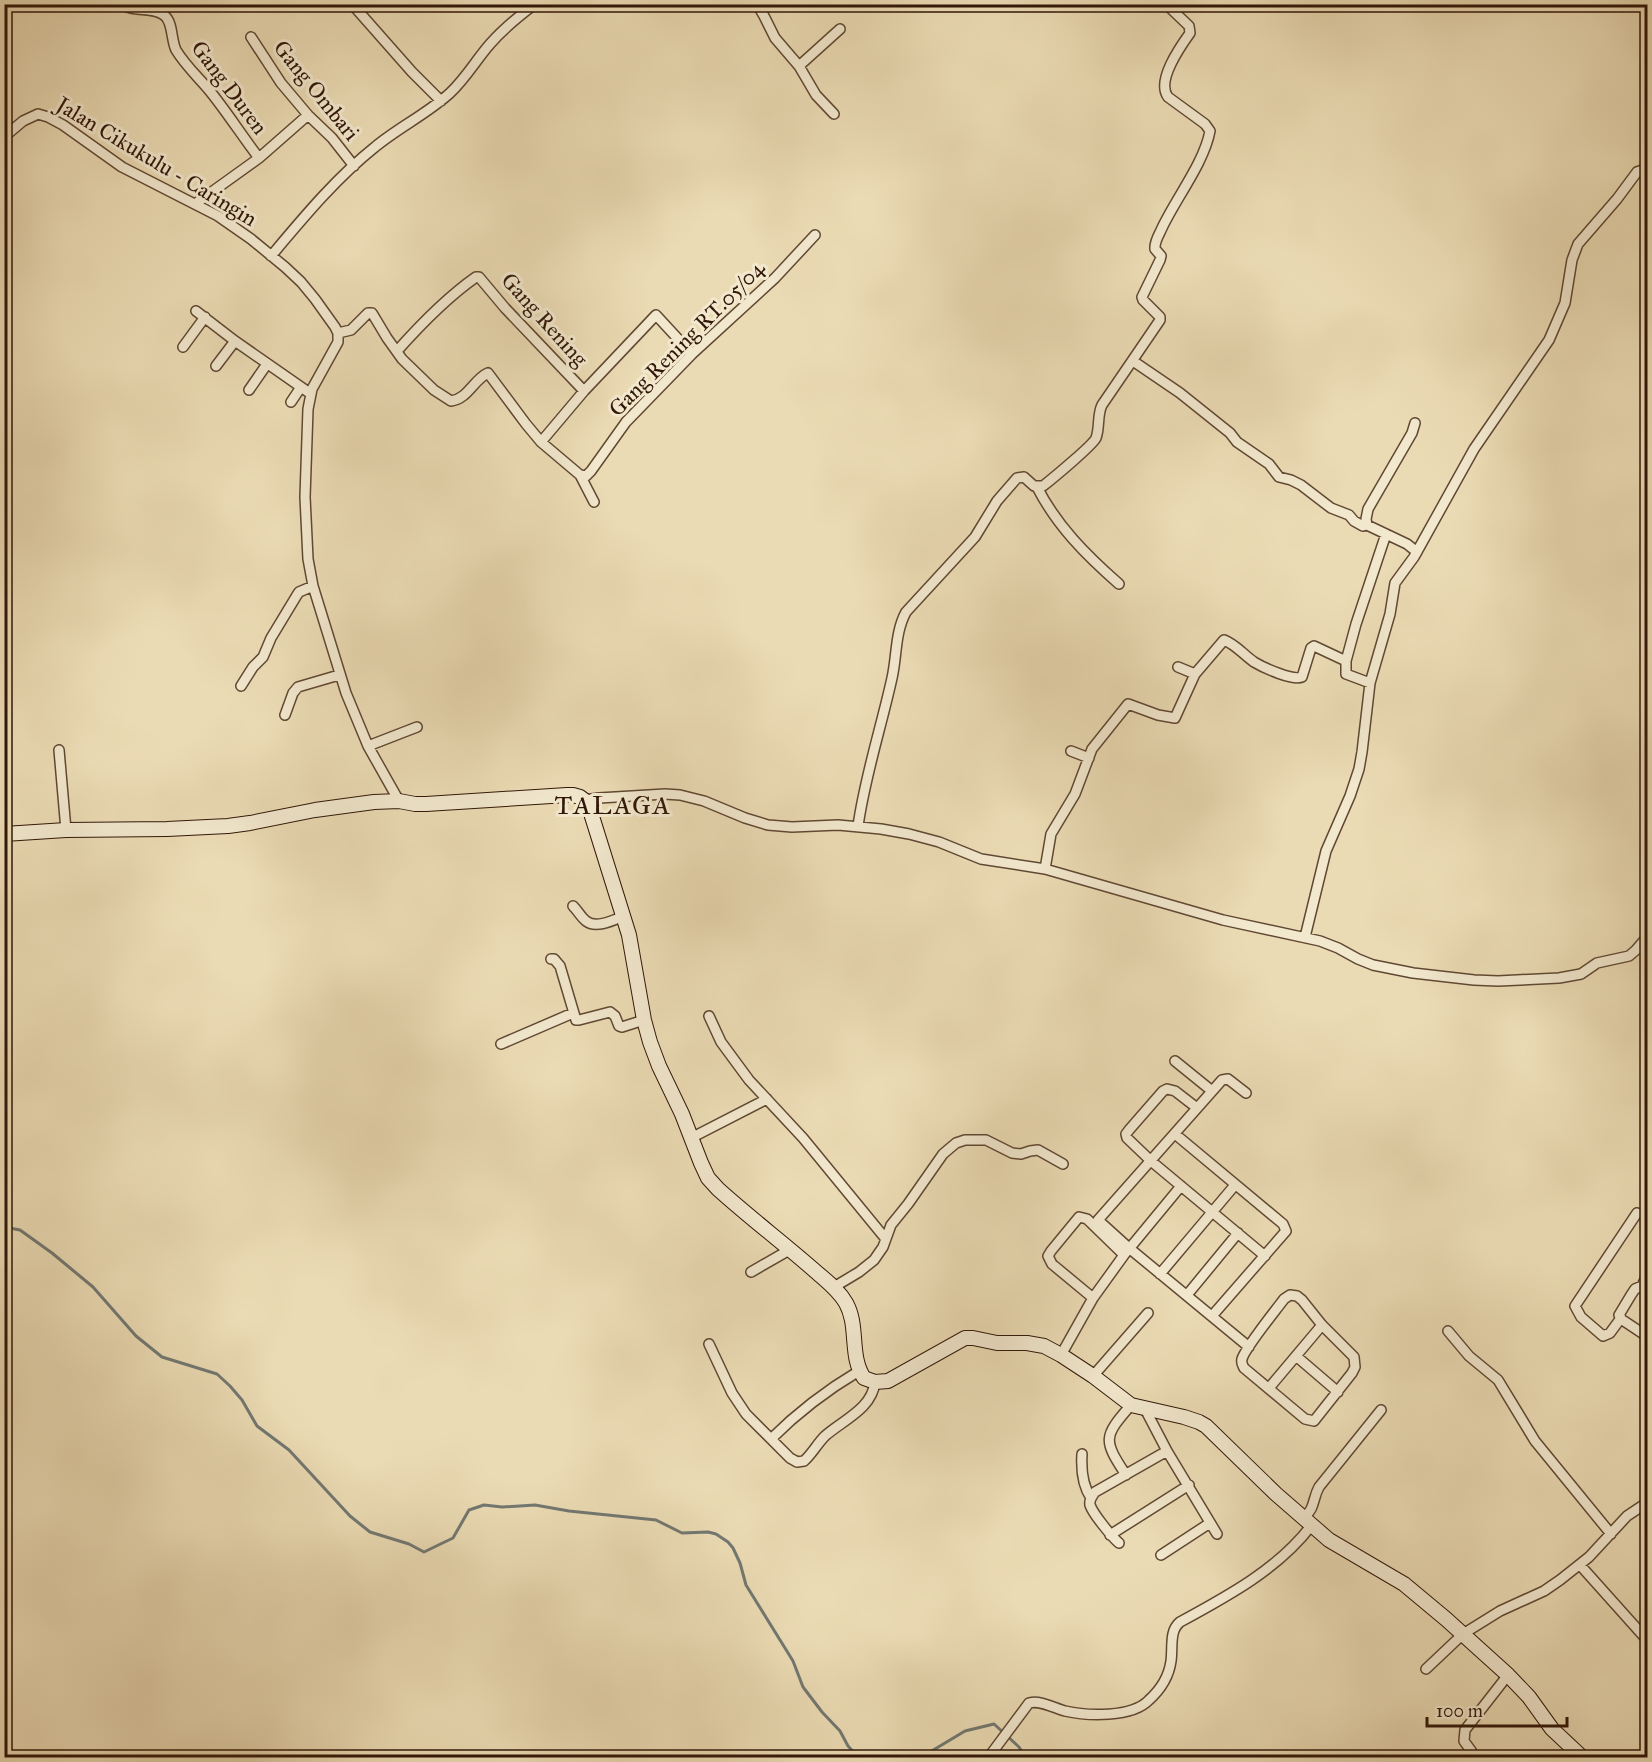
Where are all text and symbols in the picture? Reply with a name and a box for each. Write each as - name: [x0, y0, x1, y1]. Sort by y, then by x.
- street label: Gang Duren: [186, 35, 274, 140]
- street label: Gang Ombari: [268, 35, 365, 146]
- street label: Jalan Cikukulu - Caringin: [50, 90, 262, 232]
- street label: Gang Rening RT.05/04: [603, 254, 770, 422]
- street label: Gang Rening: [495, 267, 594, 372]
- district label: TALAGA: [554, 789, 672, 821]
- scale bar: [1427, 1690, 1566, 1728]
- text: 100 m: [1436, 1700, 1483, 1722]

